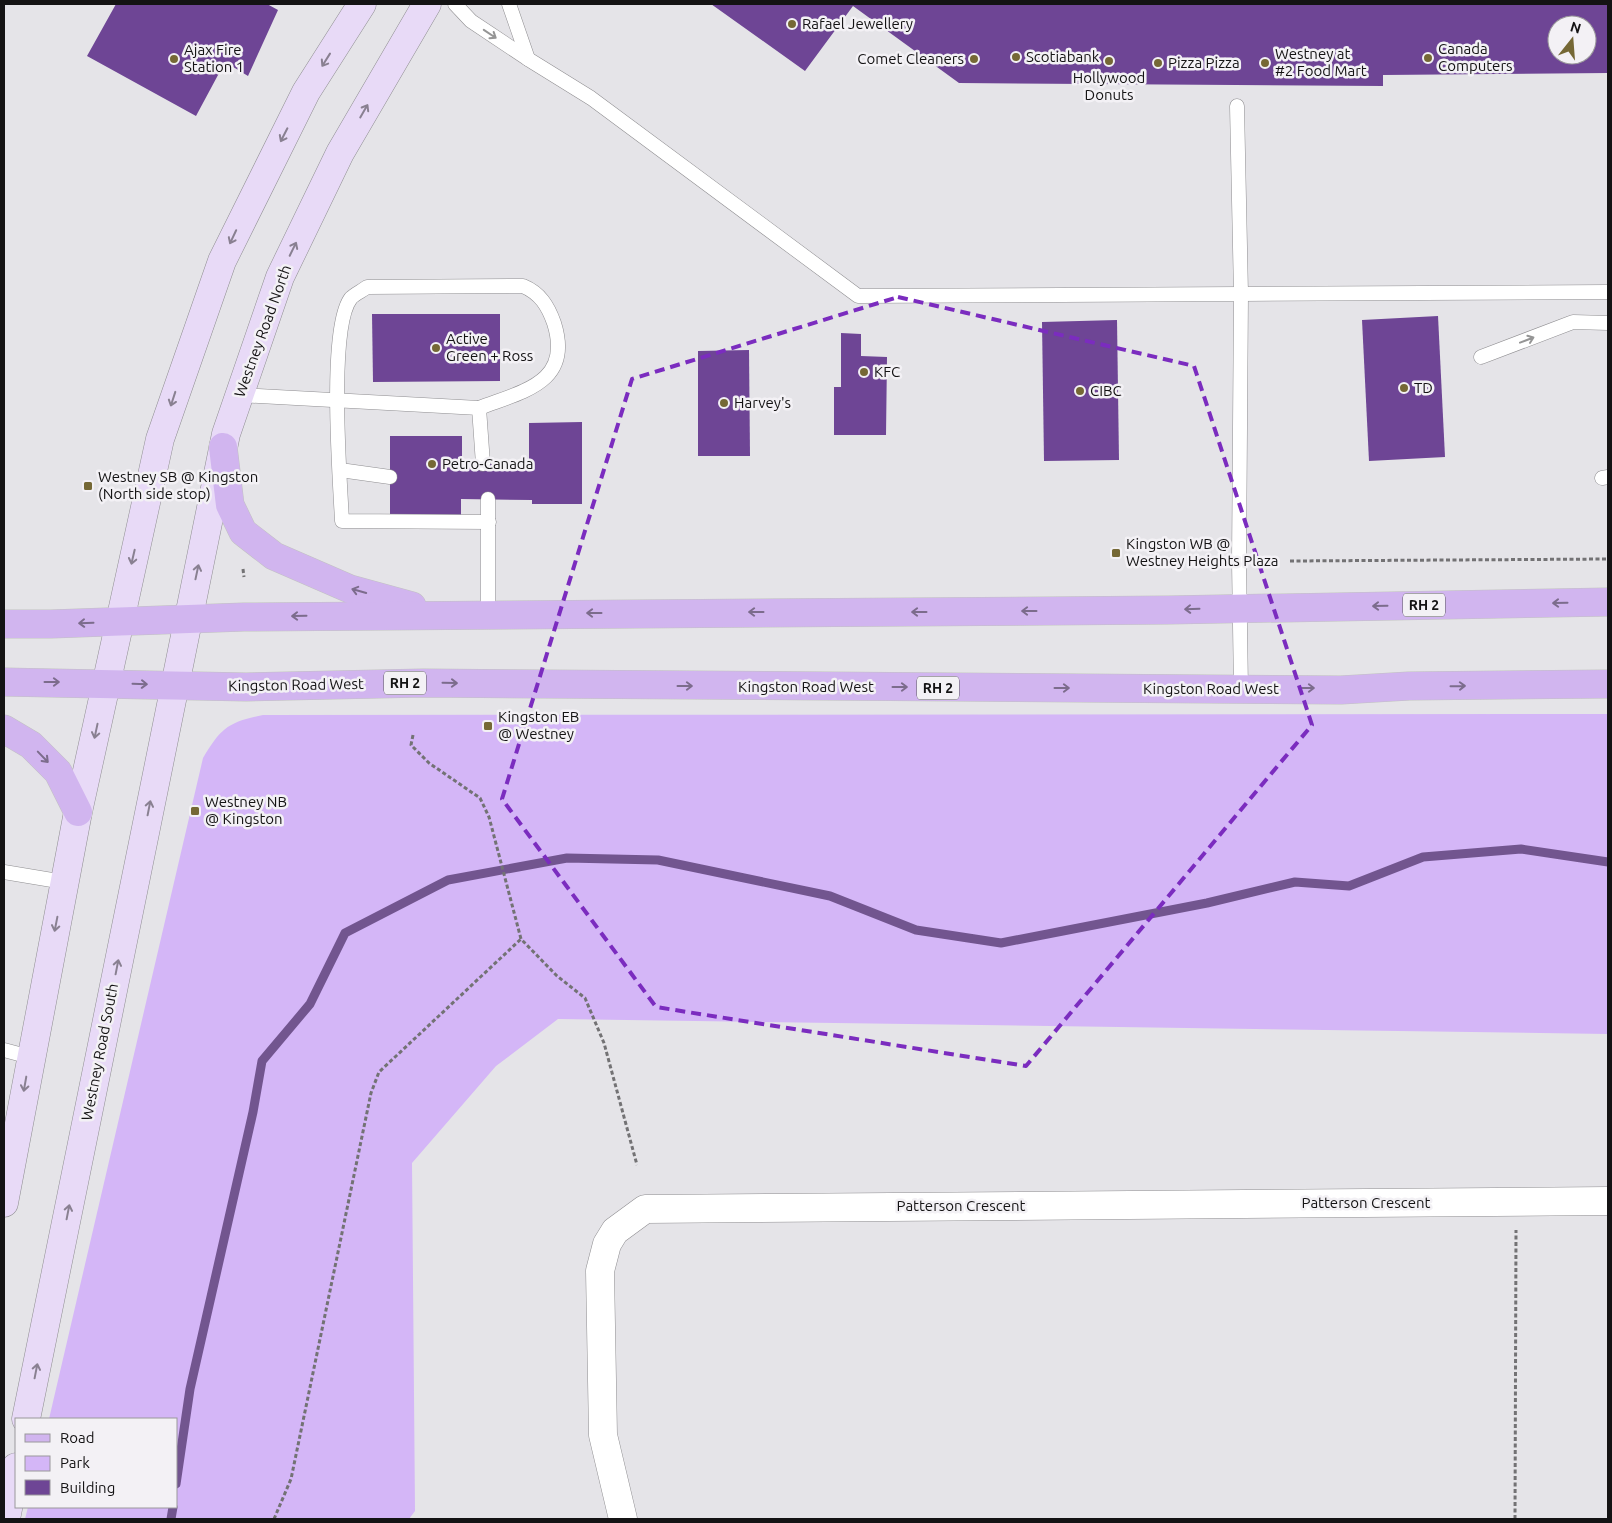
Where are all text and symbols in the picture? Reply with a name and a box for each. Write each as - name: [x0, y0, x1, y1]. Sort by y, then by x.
- place label: Rafael Jewellery: [802, 15, 913, 32]
- north arrow: [1547, 15, 1597, 65]
- marker: Rafael Jewellery: [786, 18, 798, 30]
- text: N: [1568, 18, 1583, 37]
- one-way arrow: [483, 29, 497, 39]
- place label: Canada Computers: [1438, 40, 1513, 74]
- place label: Ajax Fire Station 1: [184, 41, 244, 75]
- place label: Westney at #2 Food Mart: [1275, 45, 1367, 79]
- place label: Scotiabank: [1026, 48, 1100, 65]
- place label: Comet Cleaners: [857, 50, 964, 67]
- marker: Scotiabank: [1010, 51, 1022, 63]
- one-way arrow: [321, 52, 331, 66]
- marker: Canada Computers: [1422, 52, 1434, 64]
- marker: Ajax Fire Station 1: [168, 53, 180, 65]
- marker: Comet Cleaners: [968, 53, 980, 65]
- place label: Pizza Pizza: [1168, 54, 1240, 71]
- marker: Hollywood Donuts: [1103, 55, 1115, 67]
- marker: Pizza Pizza: [1152, 57, 1164, 69]
- marker: Westney at #2 Food Mart: [1259, 57, 1271, 69]
- place label: Hollywood Donuts: [1073, 69, 1145, 103]
- one-way arrow: [360, 104, 370, 118]
- one-way arrow: [279, 128, 289, 143]
- one-way arrow: [228, 229, 238, 244]
- one-way arrow: [289, 242, 299, 257]
- street label: Westney Road North: [231, 262, 294, 399]
- place label: Active Green + Ross: [446, 330, 533, 364]
- one-way arrow: [1519, 335, 1534, 344]
- marker: Active Green + Ross: [430, 342, 442, 354]
- place label: KFC: [874, 363, 900, 380]
- marker: KFC: [858, 366, 870, 378]
- place label: TD: [1414, 379, 1433, 396]
- place label: CIBC: [1090, 382, 1122, 399]
- marker: TD: [1398, 382, 1410, 394]
- marker: CIBC: [1074, 385, 1086, 397]
- one-way arrow: [168, 391, 178, 407]
- place label: Harvey's: [734, 394, 791, 411]
- marker: Harvey's: [718, 397, 730, 409]
- place label: Petro-Canada: [442, 455, 533, 472]
- marker: Petro-Canada: [426, 458, 438, 470]
- place label: Westney SB @ Kingston (North side stop): [98, 468, 258, 502]
- marker: Westney SB @ Kingston (North side stop): [82, 480, 94, 492]
- place label: Kingston WB @ Westney Heights Plaza: [1126, 535, 1278, 569]
- marker: Kingston WB @ Westney Heights Plaza: [1110, 547, 1122, 559]
- one-way arrow: [128, 548, 137, 564]
- one-way arrow: [193, 564, 202, 580]
- one-way arrow: [352, 586, 368, 596]
- road number: RH 2: [1403, 594, 1445, 616]
- one-way arrow: [1552, 598, 1568, 608]
- one-way arrow: [1372, 601, 1388, 610]
- one-way arrow: [1184, 605, 1200, 614]
- one-way arrow: [1021, 606, 1038, 616]
- one-way arrow: [911, 607, 927, 616]
- one-way arrow: [586, 608, 602, 618]
- one-way arrow: [749, 608, 765, 617]
- one-way arrow: [292, 611, 308, 621]
- one-way arrow: [78, 618, 94, 628]
- road number: RH 2: [384, 671, 426, 694]
- street label: Kingston Road West: [228, 675, 364, 694]
- road number: RH 2: [917, 676, 959, 700]
- one-way arrow: [44, 677, 60, 687]
- one-way arrow: [442, 678, 458, 688]
- street label: Kingston Road West: [738, 678, 874, 695]
- one-way arrow: [132, 679, 148, 689]
- street label: Kingston Road West: [1143, 680, 1279, 697]
- one-way arrow: [676, 681, 692, 691]
- one-way arrow: [1449, 681, 1465, 691]
- one-way arrow: [891, 682, 907, 692]
- one-way arrow: [1054, 683, 1070, 693]
- one-way arrow: [1299, 684, 1315, 693]
- place label: Kingston EB @ Westney: [498, 708, 579, 742]
- marker: Kingston EB @ Westney: [482, 720, 494, 732]
- one-way arrow: [91, 722, 100, 738]
- one-way arrow: [37, 751, 49, 763]
- place label: Westney NB @ Kingston: [205, 793, 287, 827]
- one-way arrow: [145, 800, 155, 816]
- marker: Westney NB @ Kingston: [189, 805, 201, 817]
- one-way arrow: [51, 916, 61, 932]
- one-way arrow: [113, 960, 123, 976]
- street label: Westney Road South: [78, 982, 121, 1122]
- one-way arrow: [20, 1075, 30, 1091]
- street label: Patterson Crescent: [1302, 1194, 1431, 1211]
- street label: Patterson Crescent: [897, 1197, 1026, 1214]
- one-way arrow: [64, 1205, 73, 1221]
- one-way arrow: [31, 1364, 41, 1380]
- legend: [15, 1418, 178, 1508]
- text: Road: [60, 1429, 95, 1446]
- text: Park: [60, 1454, 90, 1471]
- text: Building: [60, 1479, 115, 1496]

